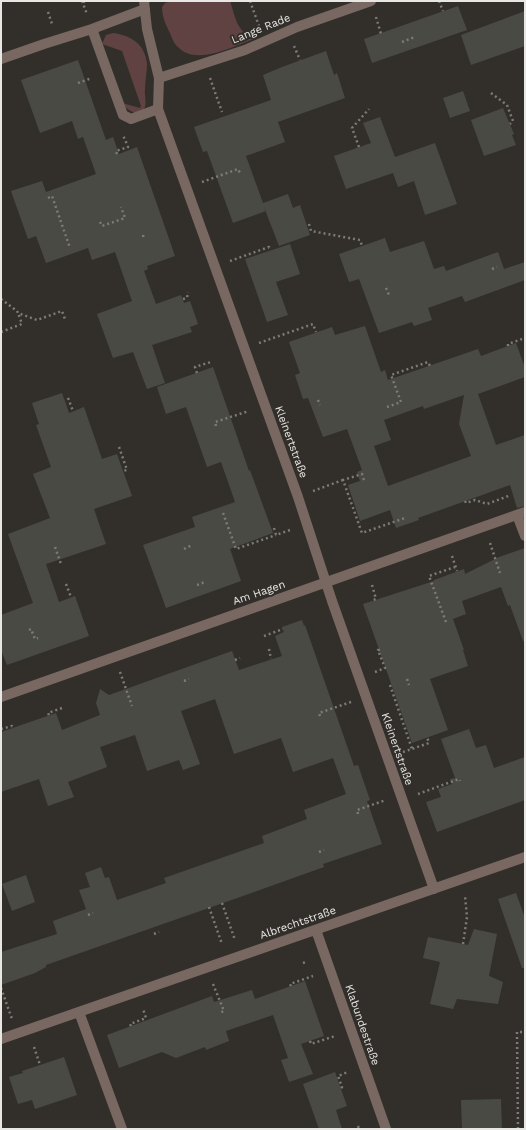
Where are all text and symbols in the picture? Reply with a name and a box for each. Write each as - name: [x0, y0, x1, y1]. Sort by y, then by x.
- street label: Lange Rade: [230, 11, 292, 47]
- street label: Kleinertstraße: [272, 404, 310, 480]
- street label: Am Hagen: [231, 578, 287, 608]
- street label: Kleinertstraße: [378, 711, 416, 787]
- street label: Albrechtstraße: [258, 904, 338, 942]
- street label: Klabundestraße: [342, 983, 382, 1067]

